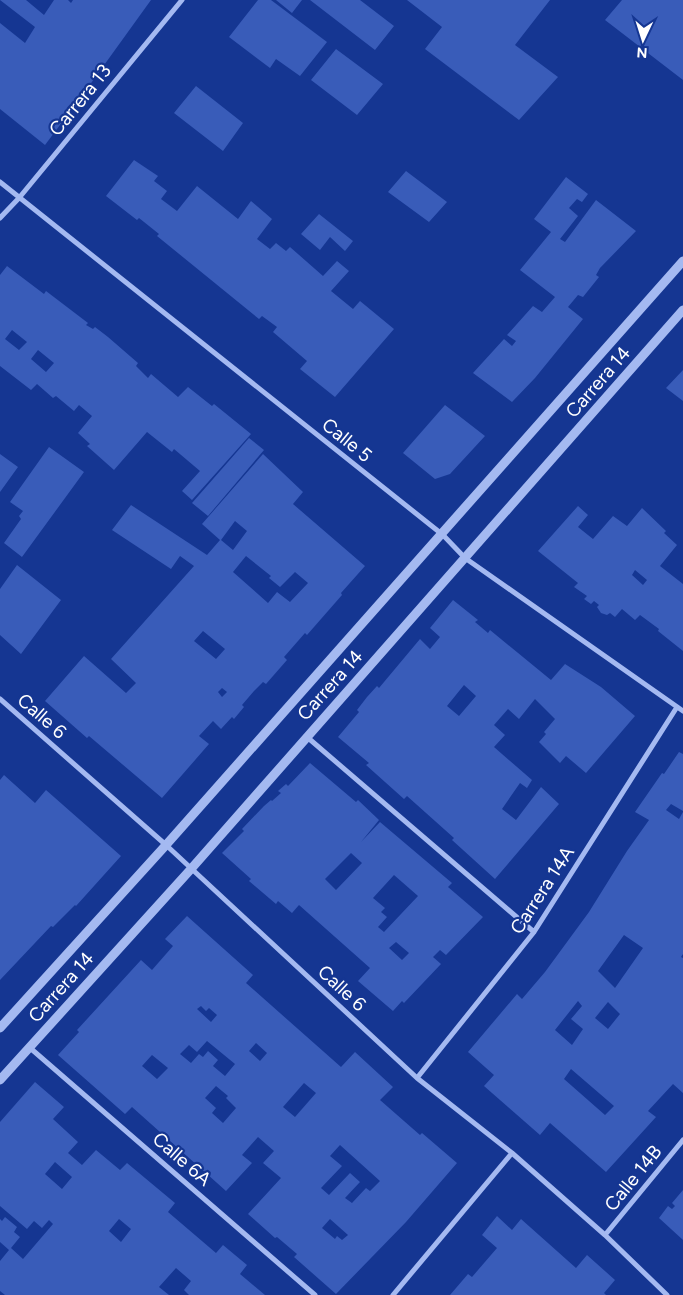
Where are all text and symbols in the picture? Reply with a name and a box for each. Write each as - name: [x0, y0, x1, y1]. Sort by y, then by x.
- north arrow: [618, 15, 668, 65]
- text: N: [636, 44, 648, 61]
- street label: Carrera 13: [44, 59, 116, 141]
- street label: Carrera 14: [561, 341, 635, 422]
- street label: Calle 5: [317, 413, 377, 467]
- street label: Carrera 14: [292, 645, 368, 725]
- street label: Calle 6: [13, 688, 71, 744]
- street label: Carrera 14A: [505, 842, 579, 938]
- street label: Carrera 14: [23, 947, 99, 1027]
- street label: Calle 6: [313, 960, 371, 1016]
- street label: Calle 6A: [148, 1127, 216, 1191]
- street label: Calle 14B: [599, 1140, 667, 1216]

